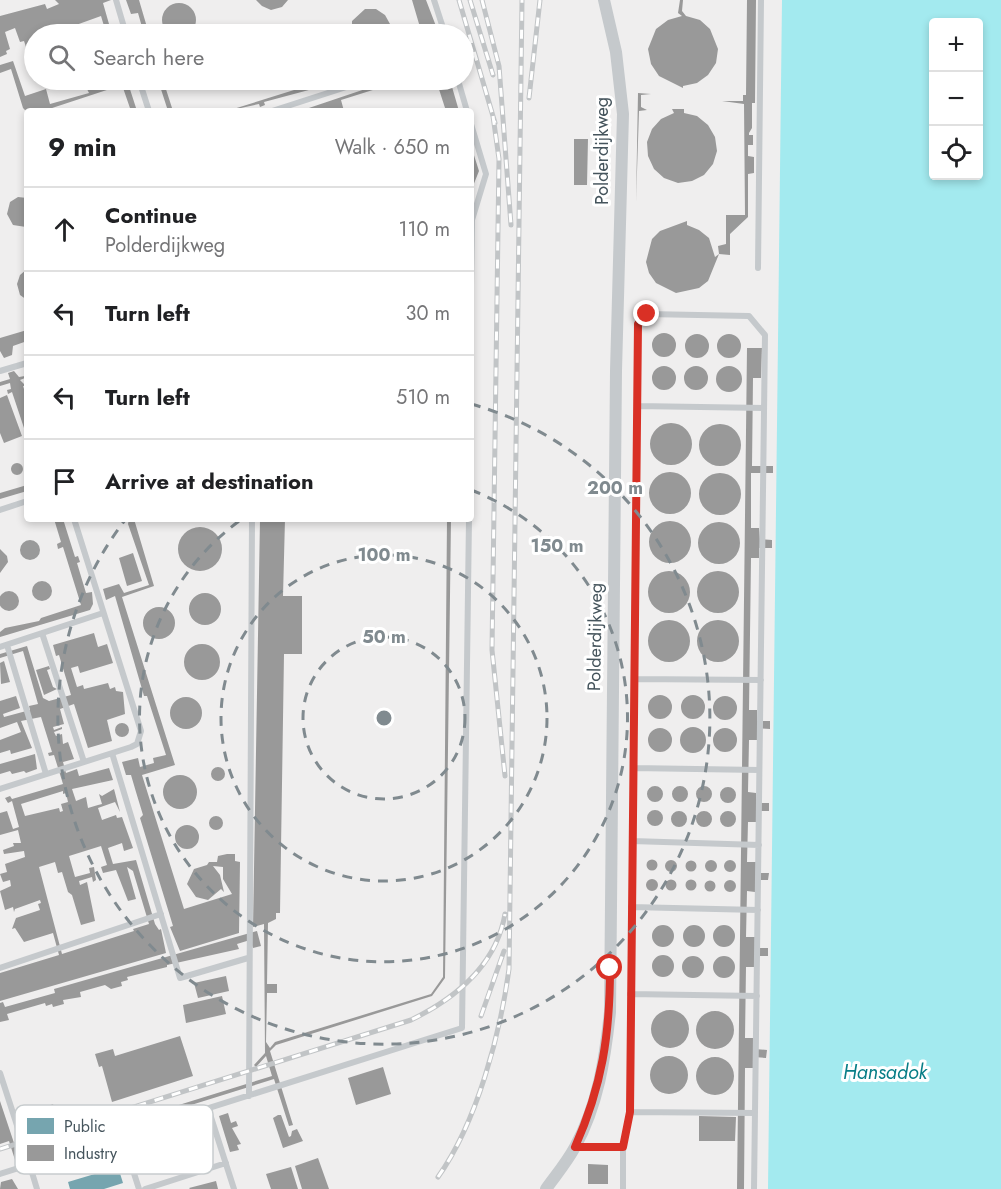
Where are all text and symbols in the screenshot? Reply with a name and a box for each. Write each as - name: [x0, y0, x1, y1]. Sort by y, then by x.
- map controls: [929, 18, 983, 180]
- button: +: [929, 18, 983, 72]
- search box: [24, 24, 474, 90]
- icon: search: [45, 41, 78, 74]
- text: Search here: [93, 41, 204, 73]
- button: −: [929, 72, 983, 126]
- street label: Polderdijkweg: [589, 97, 615, 205]
- button: locate: [929, 126, 983, 180]
- text: 9 min: [48, 128, 117, 166]
- text: Walk · 650 m: [335, 133, 450, 162]
- text: Continue: [105, 199, 197, 231]
- icon: ahead: [48, 213, 81, 246]
- text: 110 m: [398, 215, 450, 244]
- text: Polderdijkweg: [105, 231, 225, 260]
- icon: left: [48, 297, 81, 330]
- text: Turn left: [105, 297, 190, 329]
- text: 30 m: [405, 299, 450, 328]
- route end: [633, 300, 659, 326]
- icon: left: [48, 381, 81, 414]
- text: Turn left: [105, 381, 190, 413]
- text: 510 m: [396, 383, 450, 412]
- icon: arrive: [48, 465, 81, 498]
- text: Arrive at destination: [105, 465, 314, 497]
- text: 200 m: [587, 475, 643, 501]
- text: 150 m: [531, 533, 583, 559]
- text: 100 m: [357, 542, 411, 568]
- street label: Polderdijkweg: [581, 583, 609, 691]
- text: 50 m: [362, 624, 406, 650]
- centre of rings: [374, 708, 394, 728]
- route start: [596, 954, 622, 980]
- water label: Hansadok: [843, 1058, 929, 1087]
- legend: [15, 1105, 213, 1174]
- text: Public: [64, 1115, 105, 1138]
- text: Industry: [64, 1142, 118, 1165]

